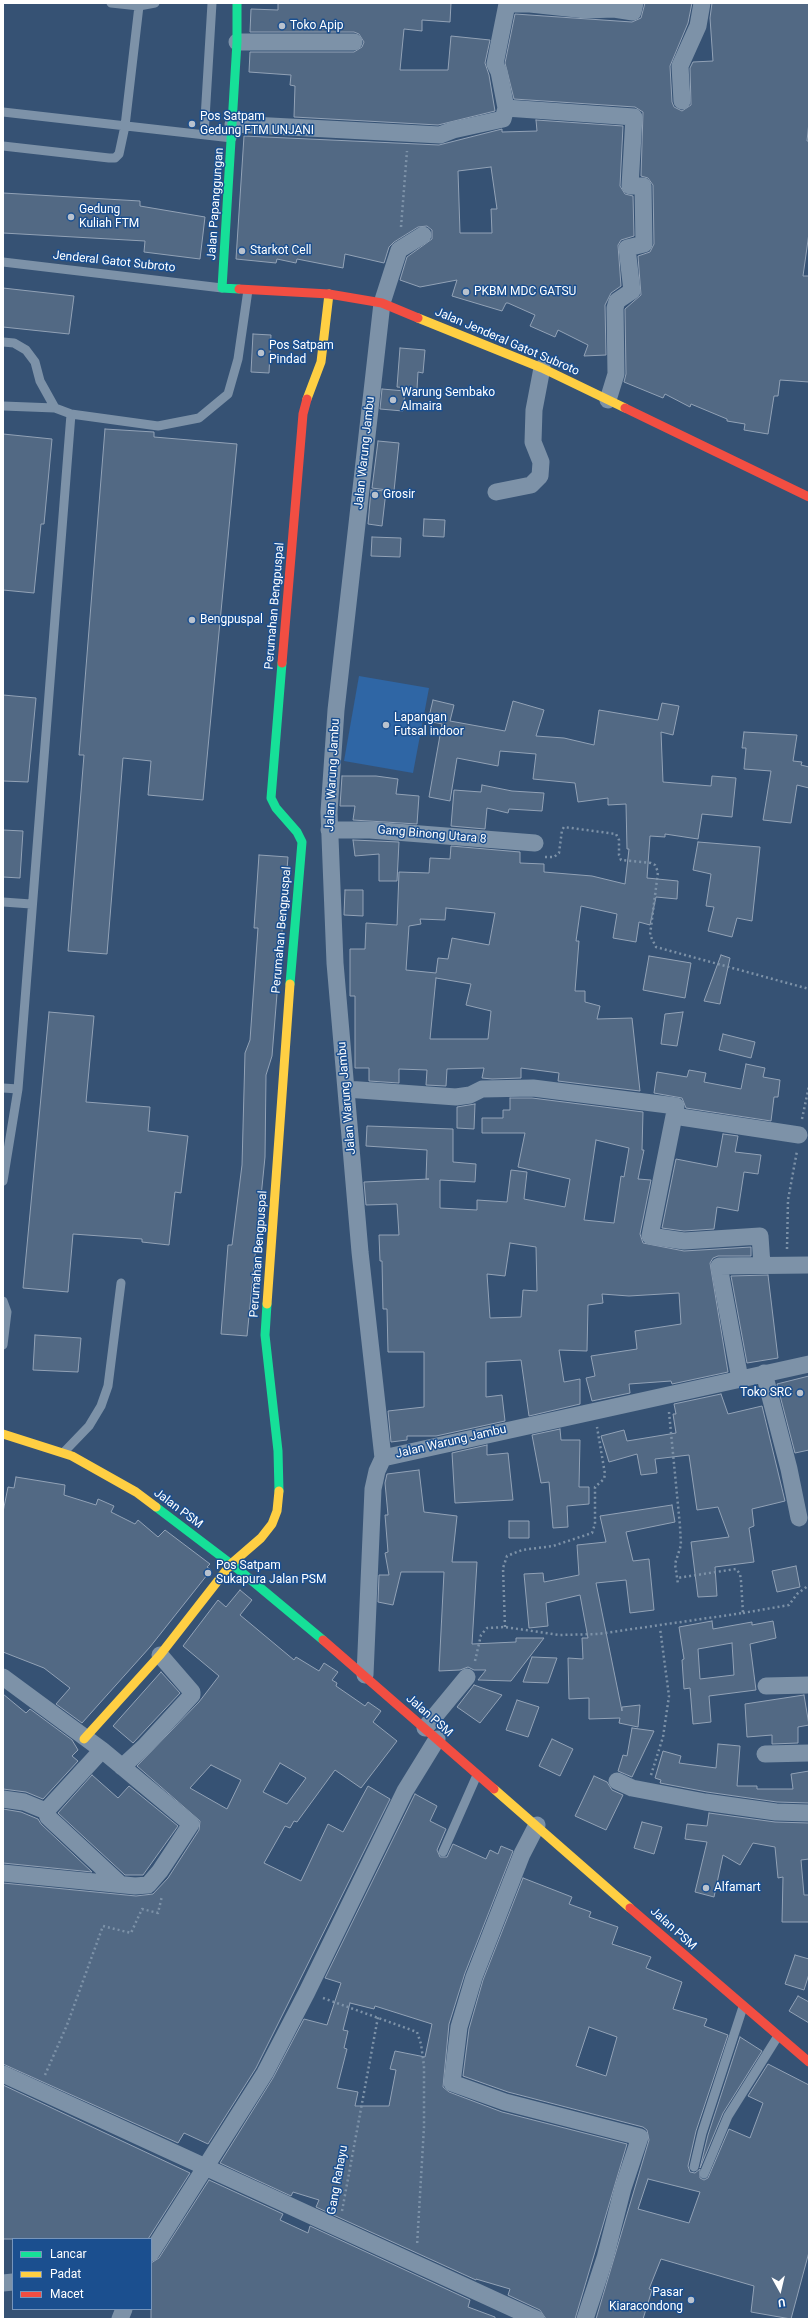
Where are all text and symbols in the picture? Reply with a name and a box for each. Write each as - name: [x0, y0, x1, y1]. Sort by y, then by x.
- place label: Toko Apip: [290, 19, 344, 33]
- marker: Toko Apip: [277, 21, 287, 31]
- place label: Pos Satpam Gedung FTM UNJANI: [200, 110, 314, 138]
- marker: Pos Satpam Gedung FTM UNJANI: [187, 119, 197, 129]
- street label: Jalan Papanggungan: [205, 147, 227, 261]
- place label: Gedung Kuliah FTM: [79, 203, 139, 231]
- marker: Gedung Kuliah FTM: [66, 212, 76, 222]
- place label: Starkot Cell: [250, 244, 311, 258]
- marker: Starkot Cell: [237, 246, 247, 256]
- street label: Jenderal Gatot Subroto: [52, 248, 176, 276]
- place label: PKBM MDC GATSU: [474, 285, 576, 299]
- marker: PKBM MDC GATSU: [461, 287, 471, 297]
- street label: Jalan Jenderal Gatot Subroto: [433, 305, 581, 379]
- place label: Pos Satpam Pindad: [269, 339, 334, 367]
- marker: Pos Satpam Pindad: [256, 348, 266, 358]
- place label: Warung Sembako Almaira: [401, 386, 495, 414]
- marker: Warung Sembako Almaira: [388, 395, 398, 405]
- street label: Jalan Warung Jambu: [352, 396, 378, 510]
- place label: Grosir: [383, 488, 415, 502]
- marker: Grosir: [370, 490, 380, 500]
- street label: Perumahan Bengpuspal: [262, 542, 288, 670]
- place label: Bengpuspal: [200, 613, 263, 627]
- marker: Bengpuspal: [187, 615, 197, 625]
- place label: Lapangan Futsal indoor: [394, 711, 464, 739]
- street label: Jalan Warung Jambu: [323, 718, 343, 832]
- marker: Lapangan Futsal indoor: [381, 720, 391, 730]
- street label: Gang Binong Utara 8: [377, 823, 487, 847]
- street label: Perumahan Bengpuspal: [269, 866, 295, 994]
- street label: Jalan Warung Jambu: [335, 1041, 359, 1155]
- street label: Perumahan Bengpuspal: [247, 1190, 271, 1318]
- place label: Toko SRC: [740, 1386, 792, 1400]
- marker: Toko SRC: [795, 1388, 805, 1398]
- street label: Jalan Warung Jambu: [394, 1422, 508, 1462]
- street label: Jalan PSM: [151, 1486, 205, 1532]
- place label: Pos Satpam Sukapura Jalan PSM: [216, 1559, 326, 1587]
- marker: Pos Satpam Sukapura Jalan PSM: [203, 1568, 213, 1578]
- street label: Jalan PSM: [403, 1692, 455, 1740]
- place label: Alfamart: [714, 1881, 761, 1895]
- marker: Alfamart: [701, 1883, 711, 1893]
- street label: Jalan PSM: [647, 1904, 699, 1954]
- street label: Gang Rahayu: [325, 2144, 351, 2216]
- legend: [12, 2238, 152, 2310]
- text: Lancar: [50, 2247, 87, 2261]
- text: Padat: [50, 2267, 81, 2281]
- north arrow: [760, 2270, 800, 2310]
- place label: Pasar Kiaracondong: [609, 2286, 683, 2314]
- text: Macet: [50, 2287, 84, 2301]
- marker: Pasar Kiaracondong: [686, 2295, 696, 2305]
- text: U: [777, 2295, 786, 2309]

